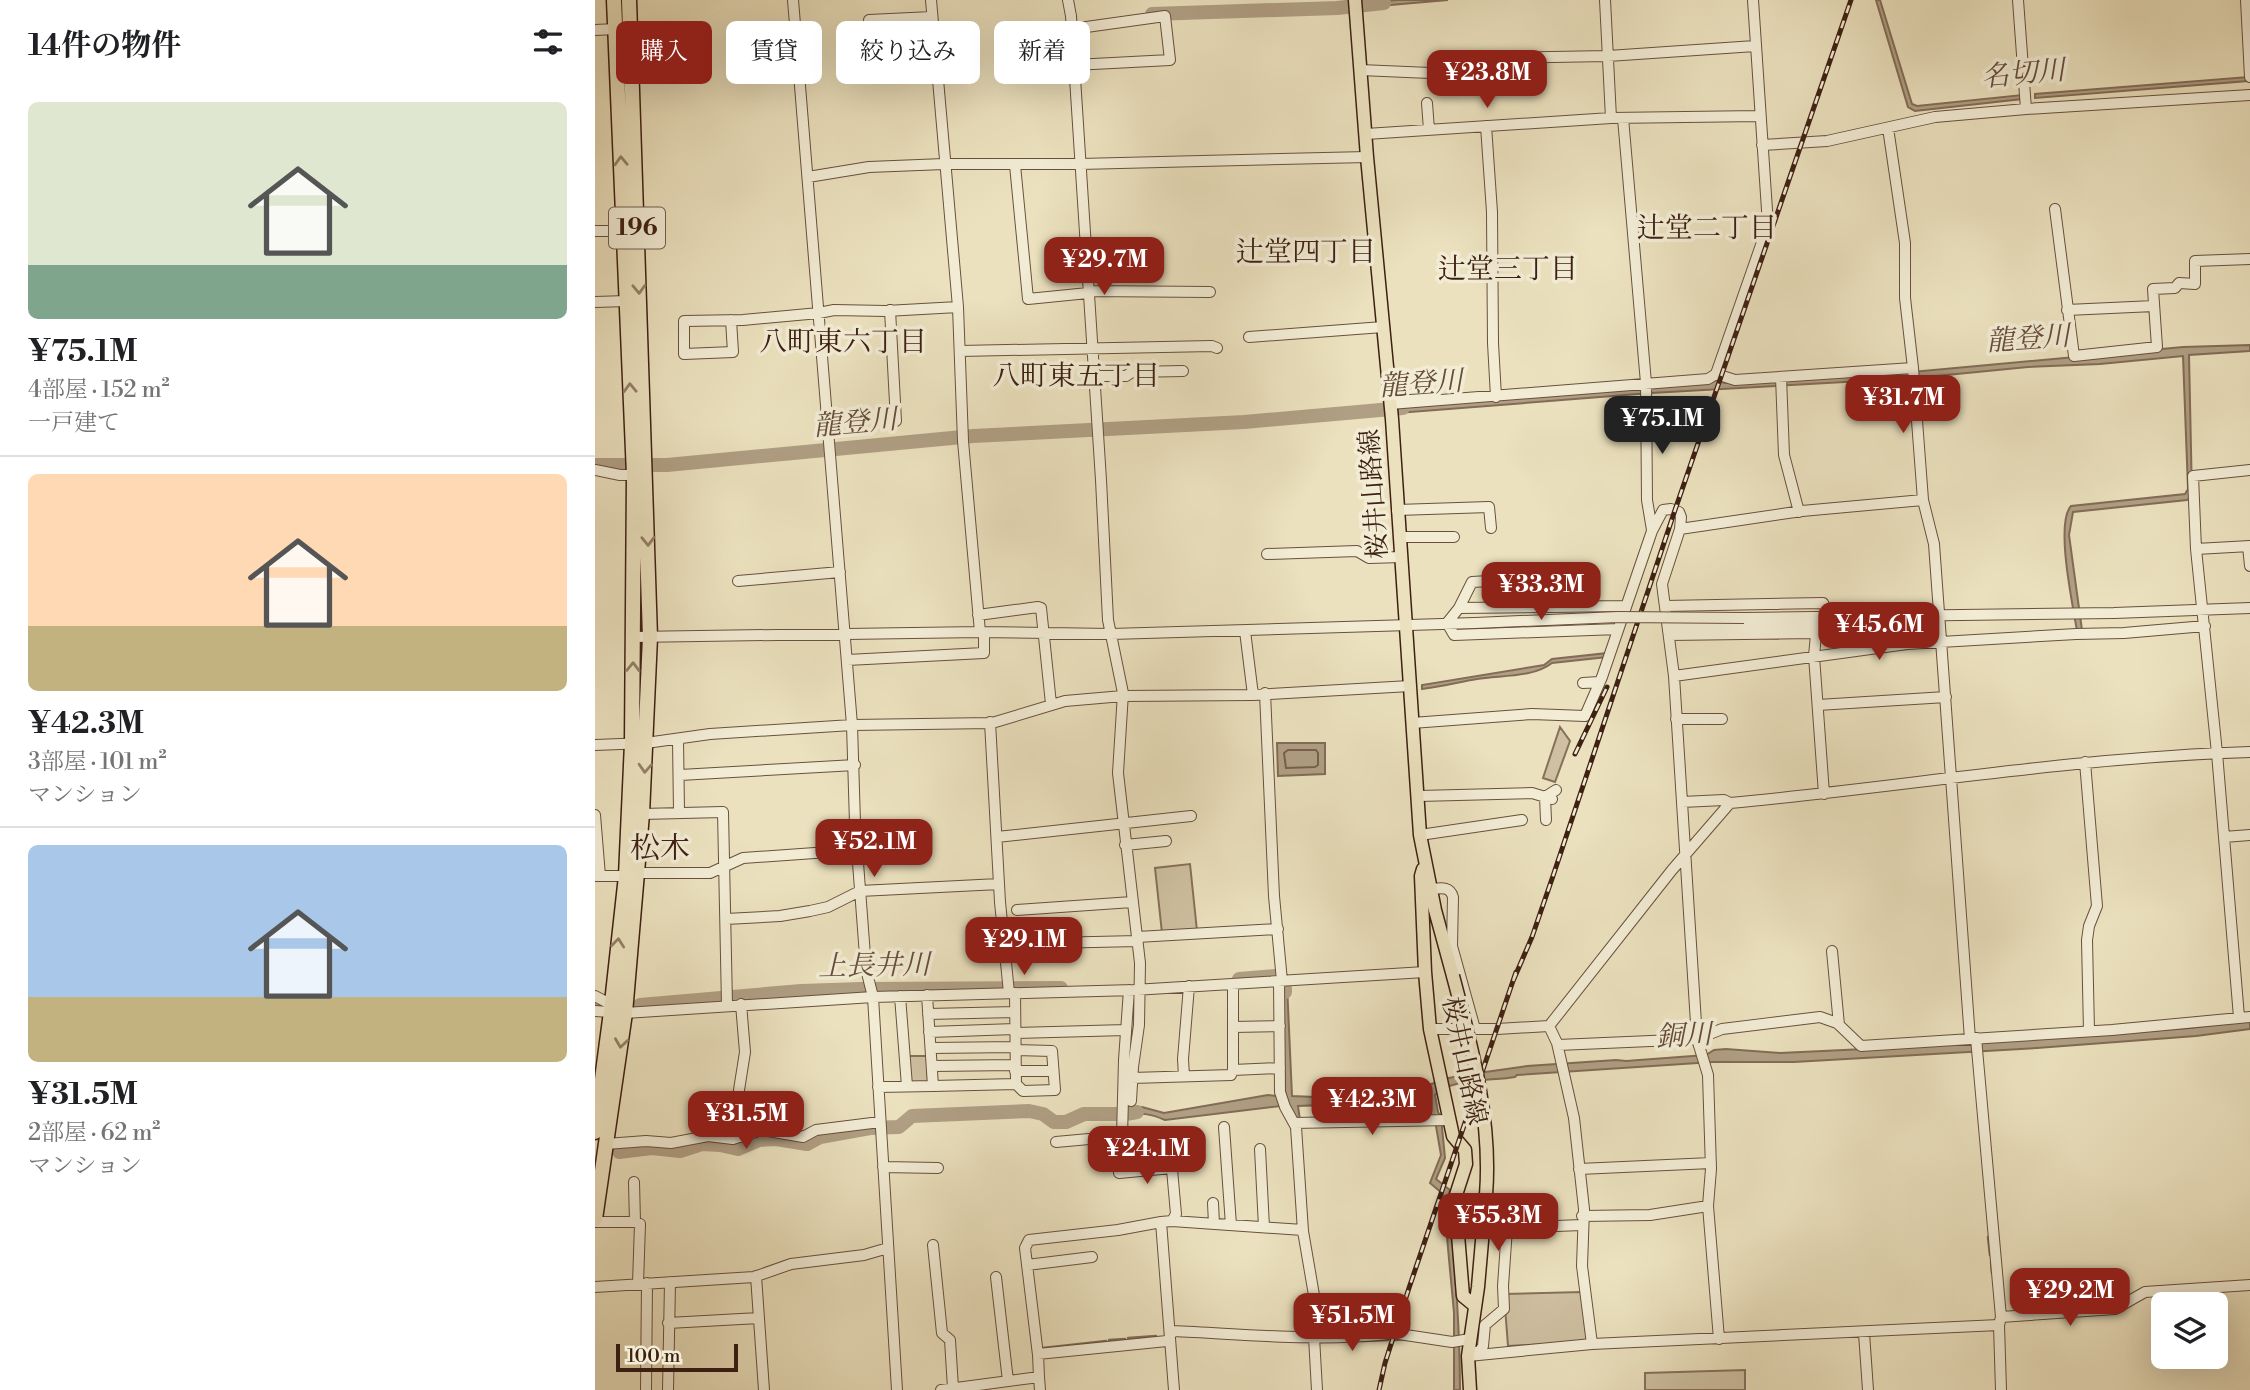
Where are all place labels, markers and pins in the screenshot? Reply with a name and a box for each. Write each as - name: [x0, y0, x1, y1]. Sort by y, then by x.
- pin: ¥23.8M: [1430, 50, 1544, 110]
- pin: ¥29.7M: [1047, 238, 1161, 297]
- pin: ¥31.7M: [1846, 376, 1960, 435]
- pin: ¥75.1M: [1605, 396, 1719, 456]
- pin: ¥33.3M: [1484, 562, 1598, 622]
- pin: ¥45.6M: [1822, 602, 1936, 662]
- pin: ¥52.1M: [817, 820, 931, 879]
- pin: ¥29.1M: [967, 918, 1081, 977]
- pin: ¥42.3M: [1315, 1078, 1429, 1137]
- pin: ¥31.5M: [689, 1092, 803, 1151]
- pin: ¥24.1M: [1090, 1126, 1204, 1186]
- pin: ¥55.3M: [1441, 1194, 1555, 1253]
- pin: ¥29.2M: [2013, 1268, 2127, 1328]
- pin: ¥51.5M: [1295, 1294, 1409, 1353]

